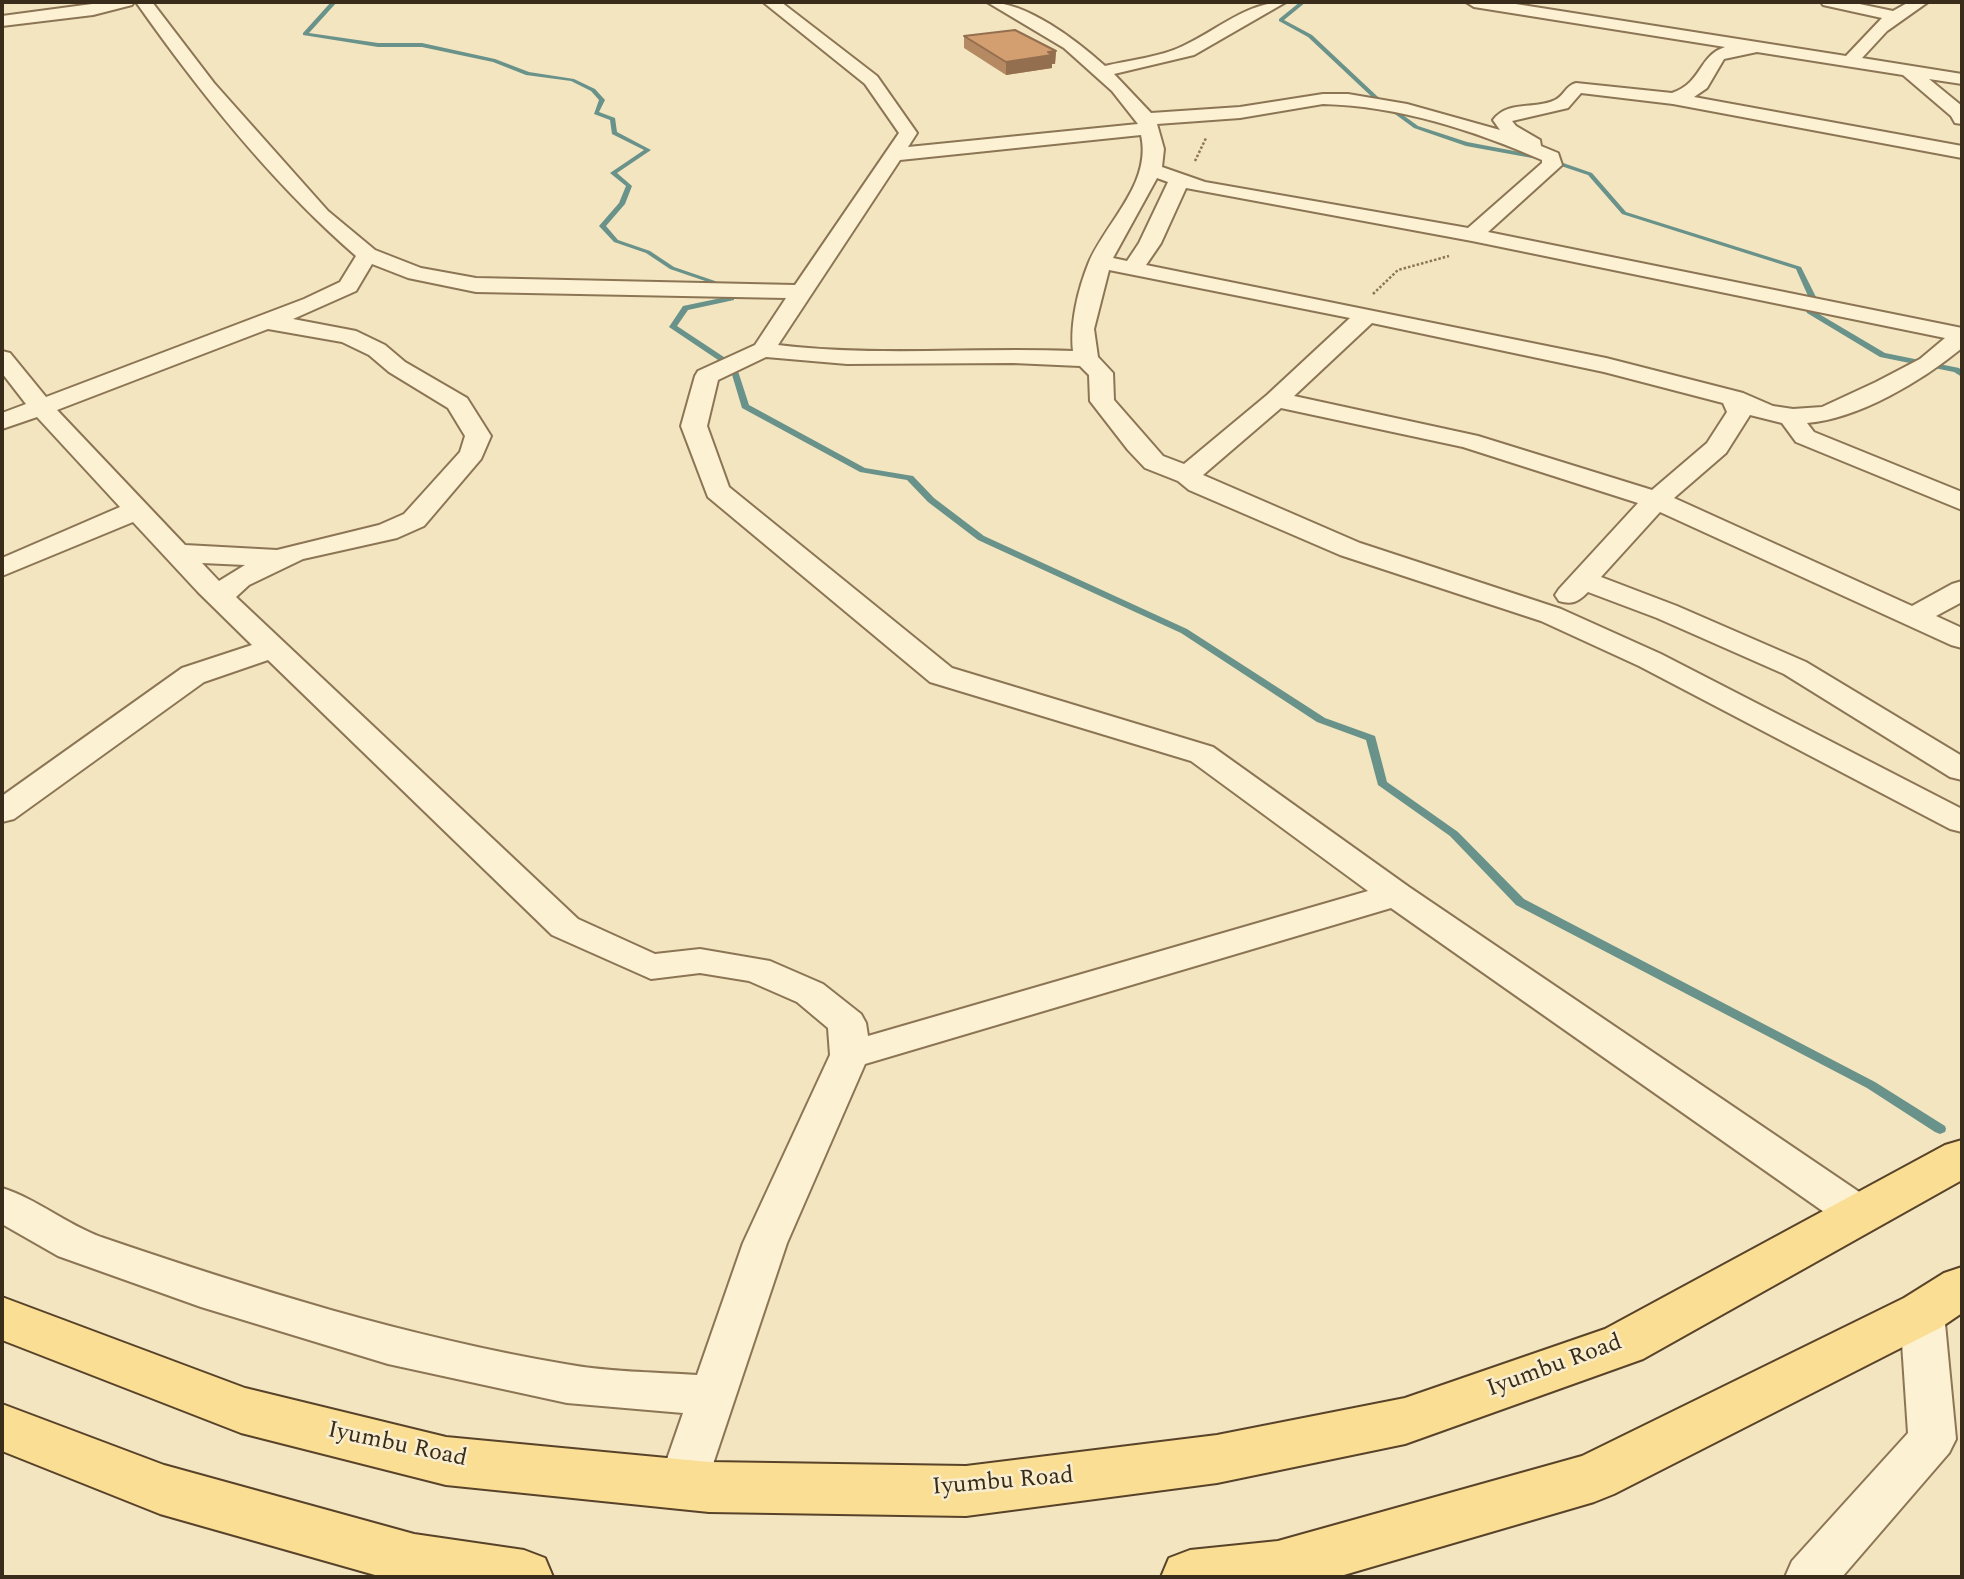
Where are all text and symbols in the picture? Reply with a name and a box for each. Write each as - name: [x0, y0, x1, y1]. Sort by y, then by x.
- street label: Iyumbu Road: [1483, 1329, 1627, 1405]
- street label: Iyumbu Road: [325, 1417, 469, 1475]
- street label: Iyumbu Road: [931, 1462, 1075, 1504]

